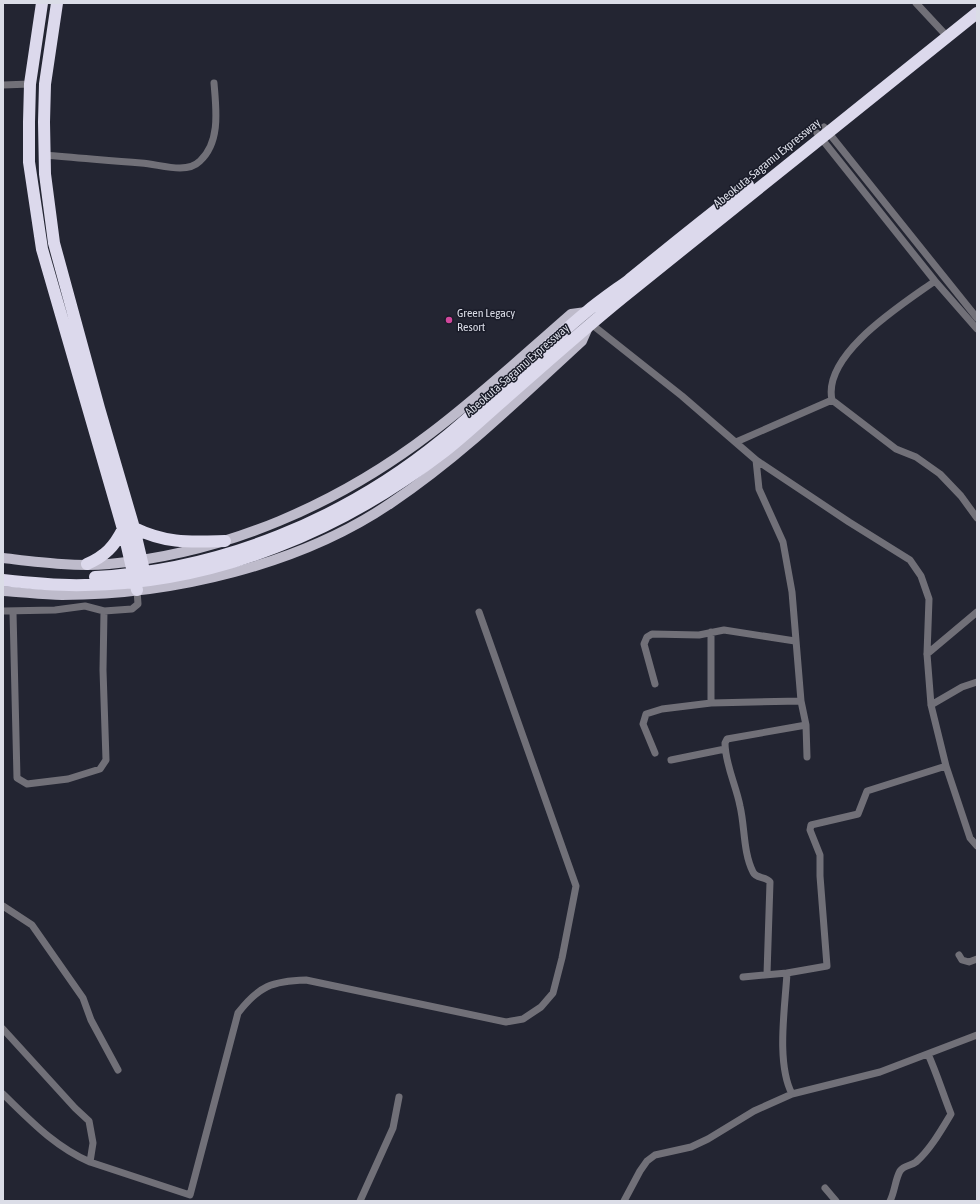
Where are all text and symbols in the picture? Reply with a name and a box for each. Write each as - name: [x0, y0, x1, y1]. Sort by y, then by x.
- street label: Abeokuta-Sagamu Expressway: [711, 115, 823, 210]
- place label: Green Legacy Resort: [457, 306, 515, 334]
- marker: Green Legacy Resort: [444, 315, 454, 325]
- street label: Abeokuta-Sagamu Expressway: [462, 321, 572, 419]

